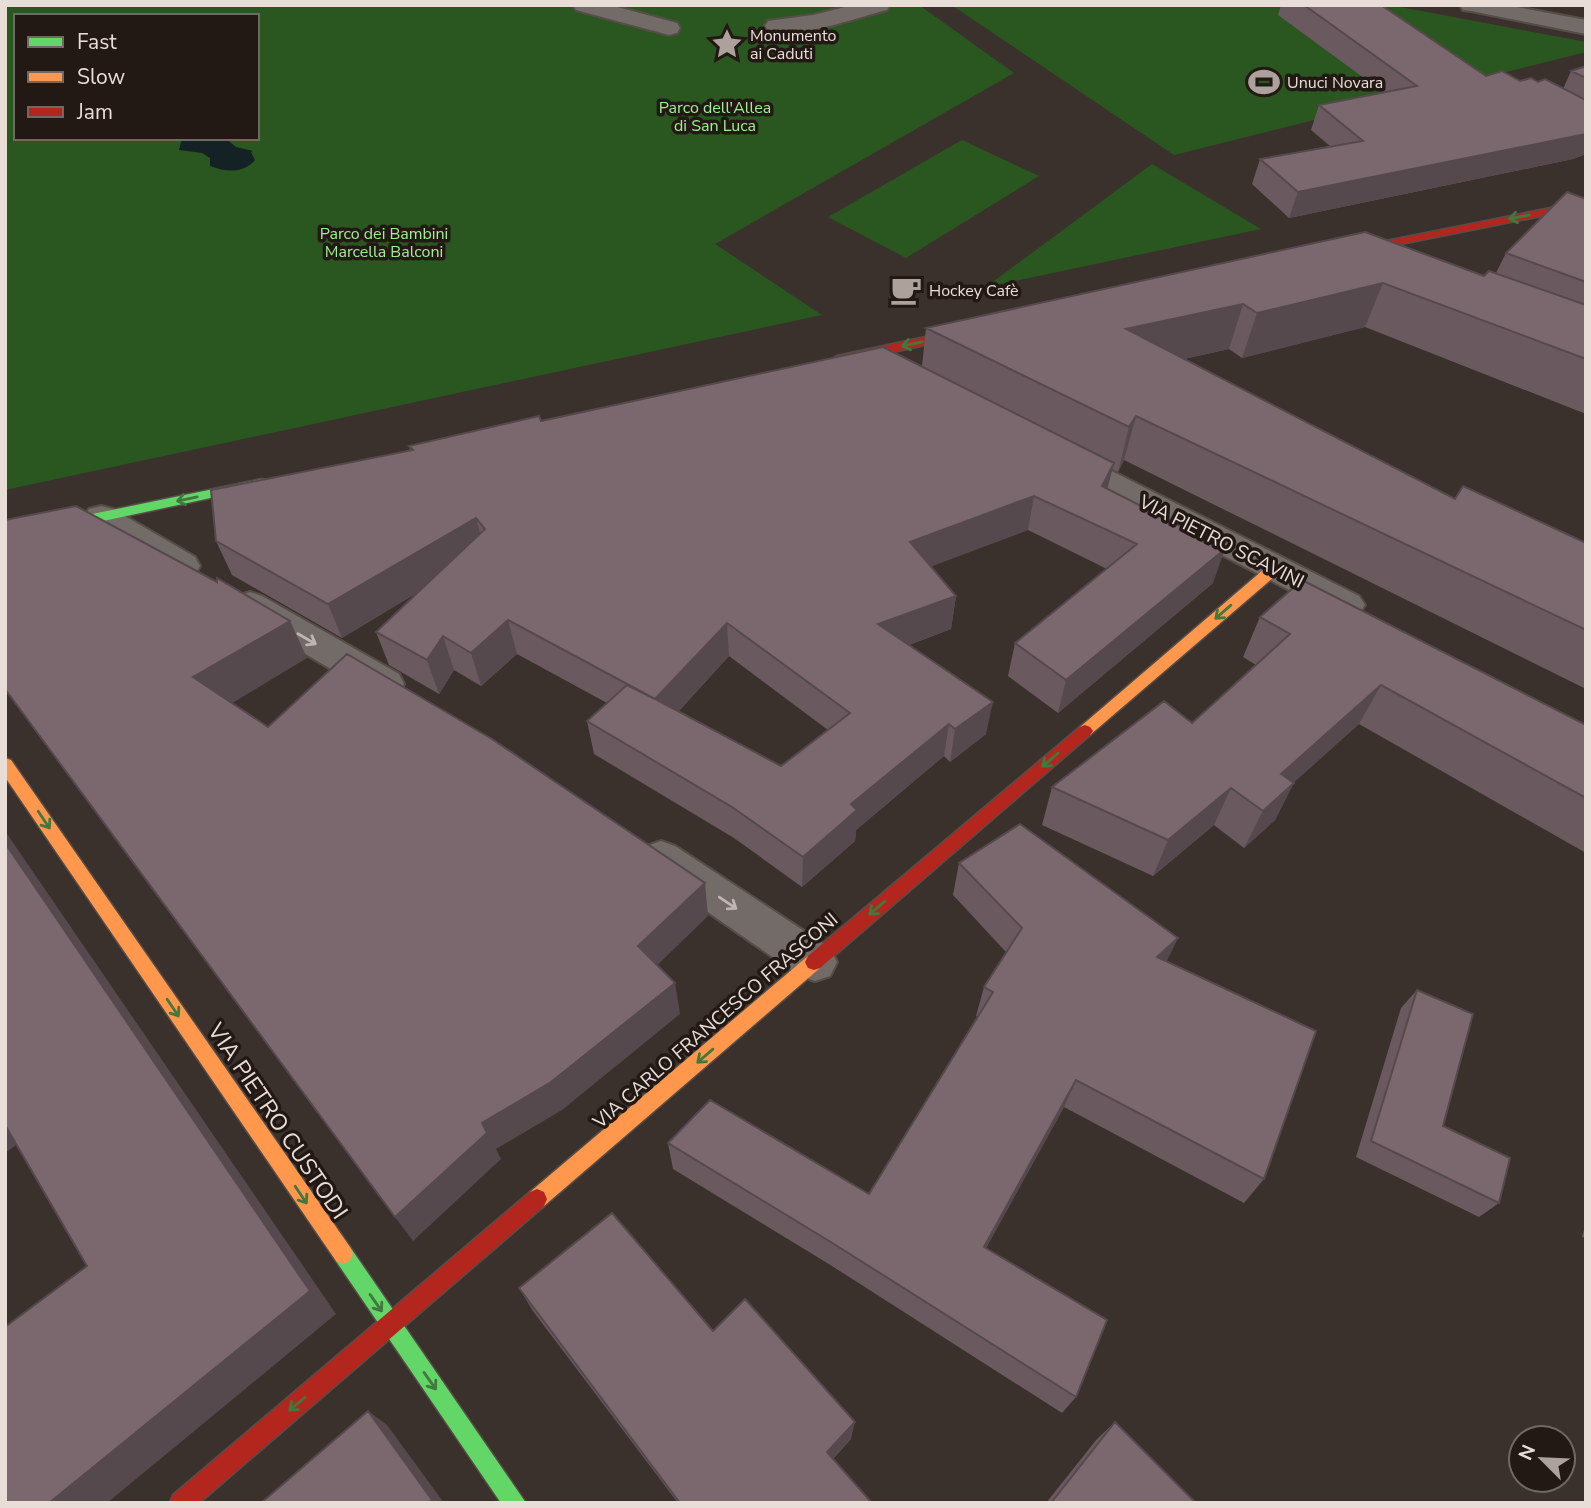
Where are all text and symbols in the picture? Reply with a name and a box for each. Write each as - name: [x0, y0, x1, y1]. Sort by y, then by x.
- legend: [14, 14, 259, 140]
- place label: Monumento ai Caduti: [750, 25, 836, 65]
- place icon: Monumento ai Caduti: [710, 27, 744, 61]
- text: Fast: [77, 28, 117, 56]
- text: Slow: [77, 63, 126, 91]
- sports icon: Unuci Novara: [1247, 65, 1281, 99]
- place label: Unuci Novara: [1287, 72, 1383, 94]
- park label: Parco dell'Allea di San Luca: [659, 97, 771, 137]
- text: Jam: [76, 98, 113, 126]
- one-way arrow: [1508, 211, 1531, 224]
- park label: Parco dei Bambini Marcella Balconi: [320, 223, 448, 263]
- cafe icon: Hockey Cafè: [889, 273, 923, 307]
- place label: Hockey Cafè: [929, 280, 1019, 302]
- one-way arrow: [901, 337, 924, 351]
- street label: VIA PIETRO SCAVINI: [1134, 489, 1308, 595]
- one-way arrow: [176, 492, 199, 506]
- one-way arrow: [1214, 604, 1232, 620]
- one-way arrow: [297, 632, 317, 646]
- one-way arrow: [1041, 752, 1059, 768]
- one-way arrow: [37, 810, 51, 829]
- one-way arrow: [718, 896, 737, 910]
- one-way arrow: [869, 900, 887, 916]
- street label: VIA CARLO FRANCESCO FRASCONI: [587, 907, 844, 1135]
- one-way arrow: [166, 998, 180, 1017]
- street label: VIA PIETRO CUSTODI: [200, 1016, 355, 1225]
- one-way arrow: [696, 1048, 714, 1064]
- one-way arrow: [294, 1185, 309, 1204]
- one-way arrow: [369, 1293, 383, 1312]
- one-way arrow: [423, 1371, 437, 1390]
- one-way arrow: [289, 1396, 307, 1412]
- north arrow: [1507, 1424, 1577, 1494]
- text: N: [1513, 1441, 1542, 1464]

